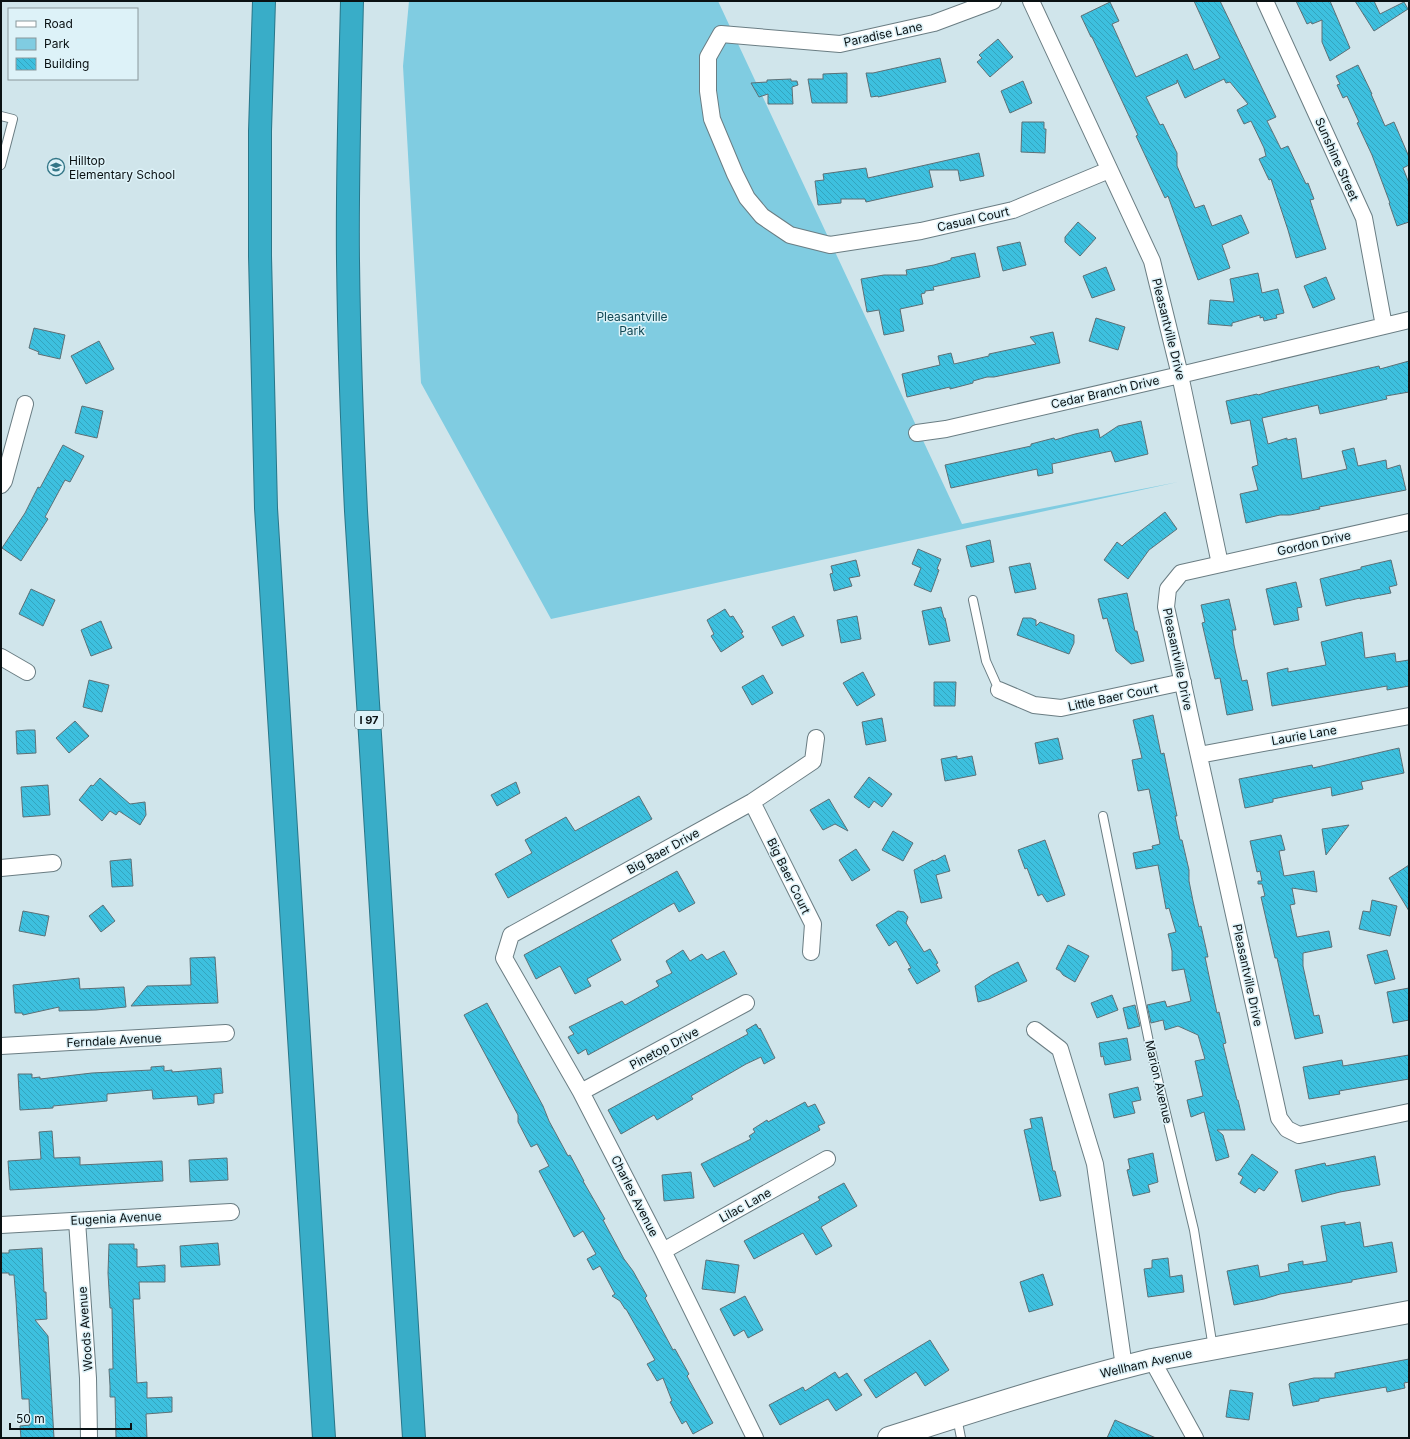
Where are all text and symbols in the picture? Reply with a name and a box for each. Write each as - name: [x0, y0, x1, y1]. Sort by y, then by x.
- legend: [8, 8, 138, 80]
- text: Road: [44, 16, 73, 31]
- street label: Paradise Lane: [842, 18, 924, 50]
- text: Park: [44, 36, 70, 51]
- text: Building: [44, 56, 89, 71]
- street label: Sunshine Street: [1312, 115, 1362, 203]
- place label: Hilltop Elementary School: [69, 153, 175, 182]
- school or university icon: Hilltop Elementary School: [46, 157, 66, 177]
- street label: Casual Court: [935, 203, 1011, 235]
- street label: Pleasantville Drive: [1149, 277, 1189, 381]
- park label: Pleasantville Park: [596, 309, 668, 338]
- street label: Cedar Branch Drive: [1049, 372, 1161, 412]
- street label: Gordon Drive: [1276, 527, 1352, 559]
- street label: Pleasantville Drive: [1160, 606, 1196, 712]
- street label: Little Baer Court: [1067, 680, 1159, 714]
- road number: I 97: [355, 711, 383, 729]
- street label: Laurie Lane: [1270, 722, 1338, 748]
- street label: Big Baer Drive: [624, 825, 702, 877]
- street label: Big Baer Court: [764, 836, 814, 916]
- street label: Pleasantville Drive: [1230, 922, 1266, 1028]
- street label: Pinetop Drive: [627, 1023, 701, 1073]
- street label: Ferndale Avenue: [66, 1030, 162, 1050]
- street label: Marion Avenue: [1142, 1039, 1176, 1125]
- street label: Charles Avenue: [608, 1153, 662, 1239]
- street label: Lilac Lane: [716, 1185, 774, 1225]
- street label: Eugenia Avenue: [70, 1208, 162, 1228]
- street label: Woods Avenue: [75, 1286, 95, 1372]
- street label: Wellham Avenue: [1099, 1345, 1193, 1381]
- scale bar: [10, 1405, 131, 1431]
- text: 50 m: [16, 1411, 45, 1426]

